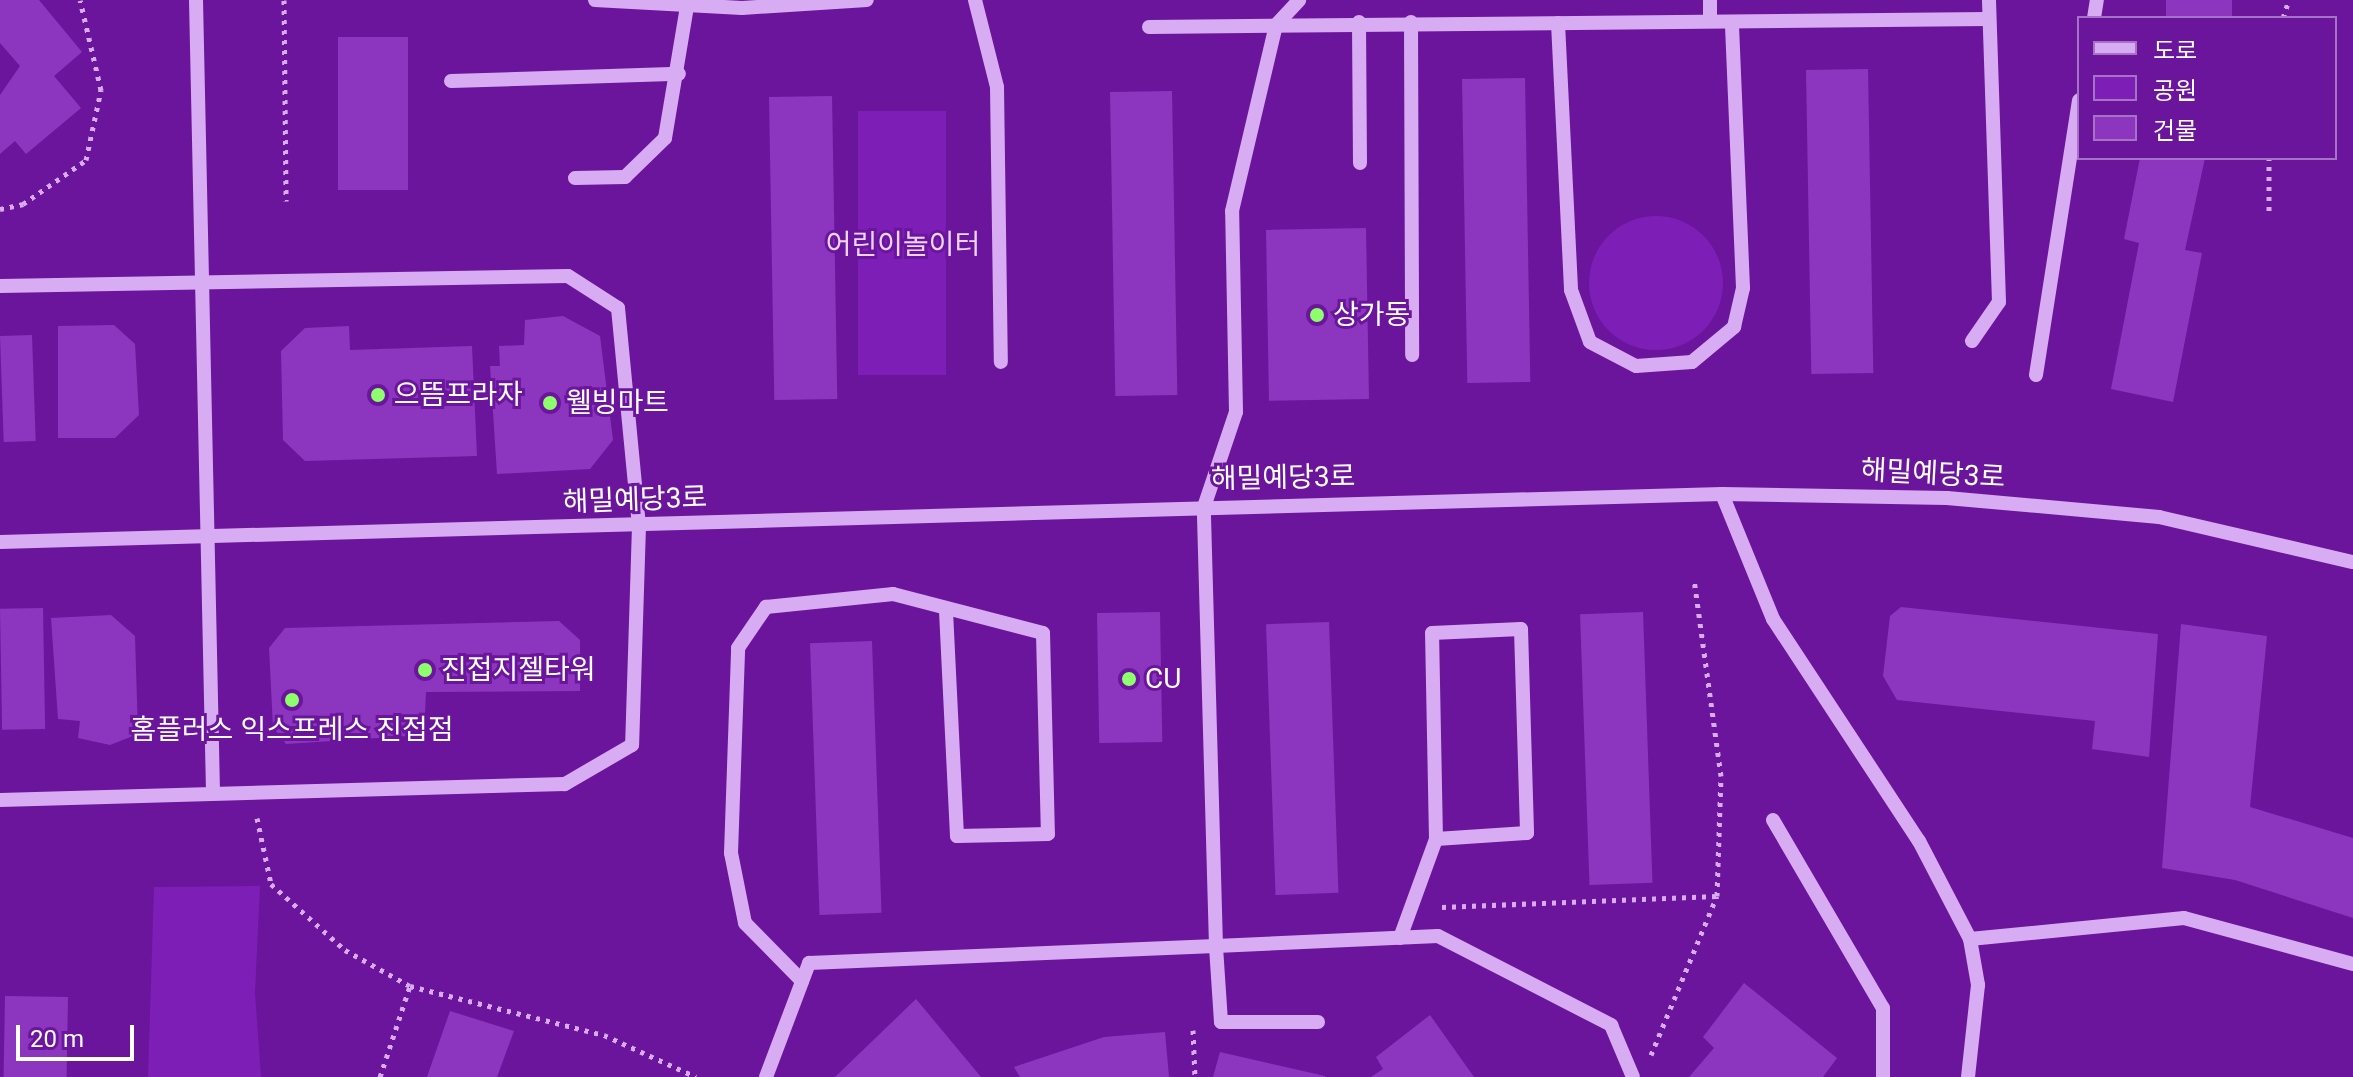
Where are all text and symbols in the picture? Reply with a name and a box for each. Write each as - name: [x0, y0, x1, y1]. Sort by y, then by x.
- legend: [2077, 16, 2337, 160]
- text: 도로: [2153, 37, 2197, 65]
- text: 공원: [2153, 77, 2197, 105]
- text: 건물: [2153, 117, 2197, 145]
- park label: 어린이놀이터: [826, 228, 980, 262]
- place label: 상가동: [1333, 298, 1410, 332]
- marker: 상가동: [1308, 306, 1326, 324]
- place label: 으뜸프라자: [394, 378, 523, 412]
- marker: 으뜸프라자: [369, 386, 387, 404]
- place label: 웰빙마트: [566, 386, 669, 420]
- marker: 웰빙마트: [541, 394, 559, 412]
- street label: 해밀예당3로: [1860, 453, 2006, 495]
- street label: 해밀예당3로: [1210, 460, 1356, 496]
- street label: 해밀예당3로: [562, 481, 708, 519]
- place label: 진접지젤타워: [441, 653, 596, 687]
- marker: 진접지젤타워: [416, 661, 434, 679]
- place label: CU: [1145, 662, 1181, 696]
- marker: CU: [1120, 670, 1138, 688]
- marker: 홈플러스 익스프레스 진접점: [283, 691, 301, 709]
- place label: 홈플러스 익스프레스 진접점: [130, 713, 454, 747]
- scale bar: [20, 1009, 138, 1059]
- text: 20 m: [30, 1025, 84, 1053]

